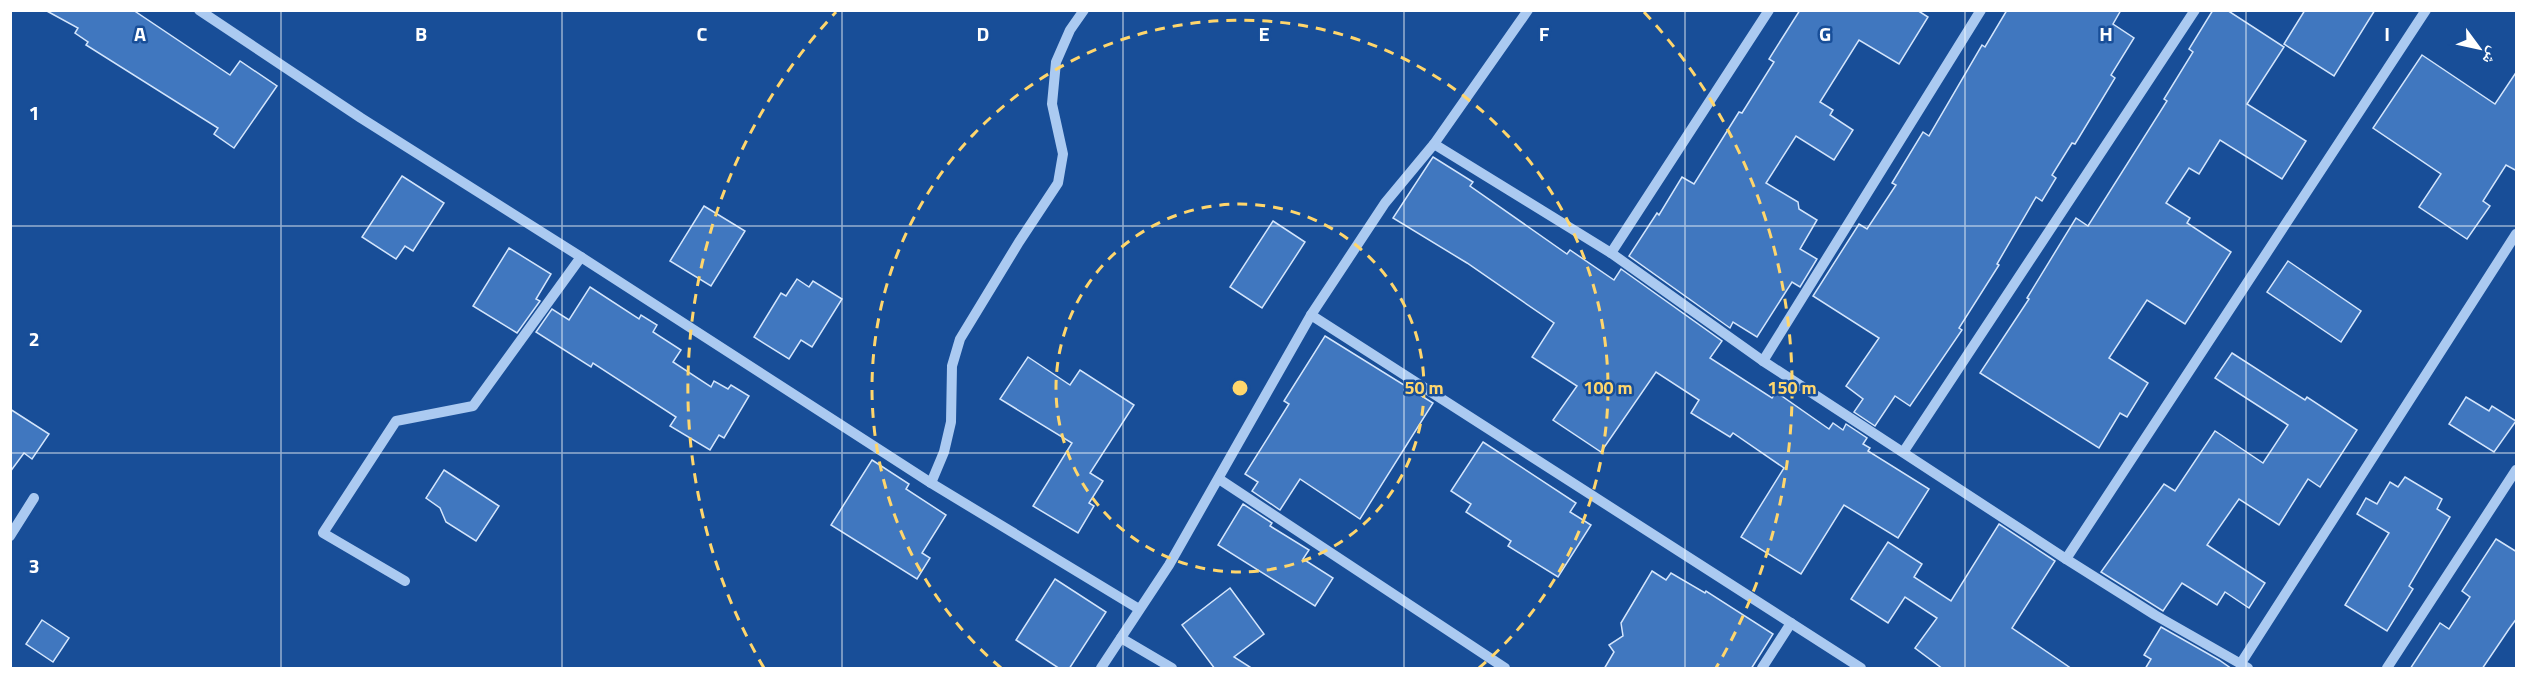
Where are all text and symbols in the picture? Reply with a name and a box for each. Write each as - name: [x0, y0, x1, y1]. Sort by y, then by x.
- text: A: [134, 18, 146, 49]
- text: B: [415, 18, 427, 49]
- text: C: [697, 18, 708, 49]
- text: D: [977, 18, 989, 49]
- text: E: [1258, 18, 1270, 49]
- text: F: [1539, 18, 1550, 49]
- text: G: [1819, 18, 1831, 49]
- text: H: [2099, 18, 2113, 49]
- text: I: [2384, 18, 2390, 49]
- north arrow: [2449, 18, 2509, 78]
- text: ش: [2477, 43, 2506, 70]
- text: 1: [28, 97, 40, 128]
- text: 2: [28, 323, 40, 354]
- text: 50 m: [1404, 374, 1444, 401]
- text: 100 m: [1583, 374, 1633, 401]
- text: 150 m: [1767, 374, 1817, 401]
- centre of rings: [1230, 378, 1250, 398]
- text: 3: [28, 550, 40, 581]

